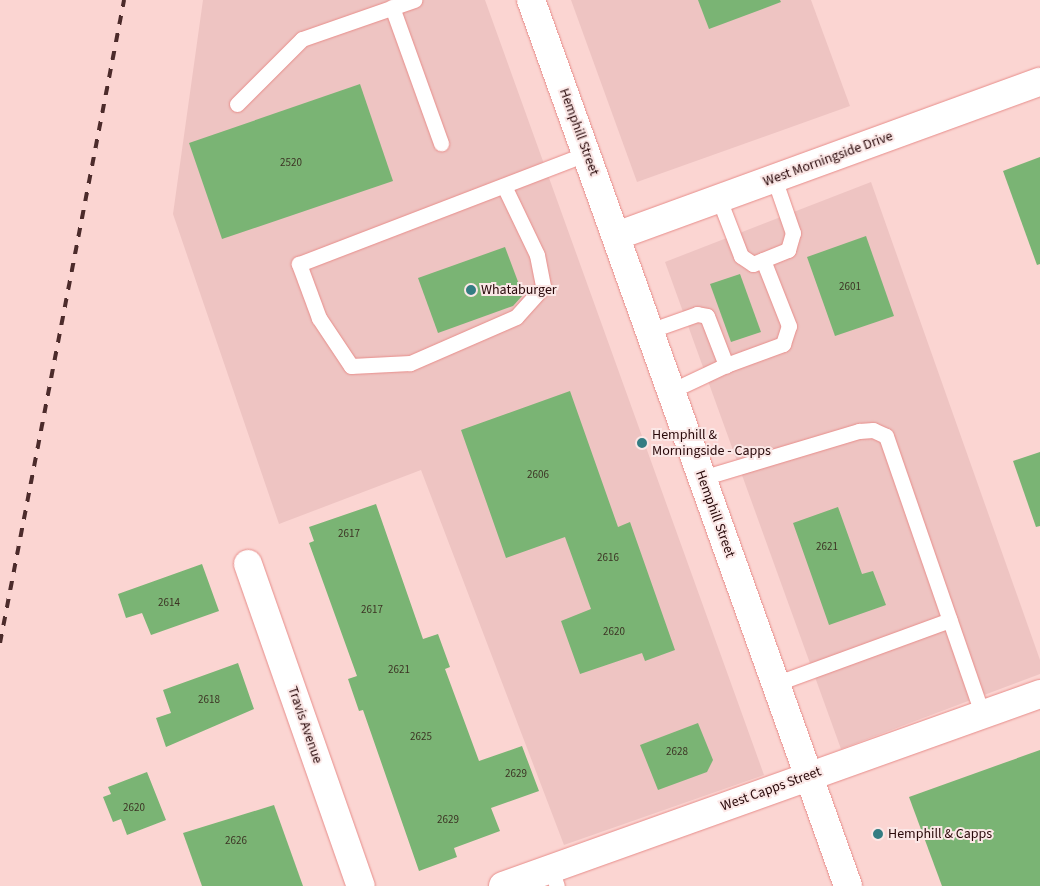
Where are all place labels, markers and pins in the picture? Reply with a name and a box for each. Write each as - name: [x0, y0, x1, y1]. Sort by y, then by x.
- place label: Whataburger: [481, 282, 557, 298]
- marker: Whataburger: [465, 284, 477, 296]
- place label: Hemphill & Morningside - Capps: [652, 427, 771, 460]
- marker: Hemphill & Morningside - Capps: [636, 437, 648, 449]
- place label: Hemphill & Capps: [888, 826, 992, 842]
- marker: Hemphill & Capps: [872, 828, 884, 840]

